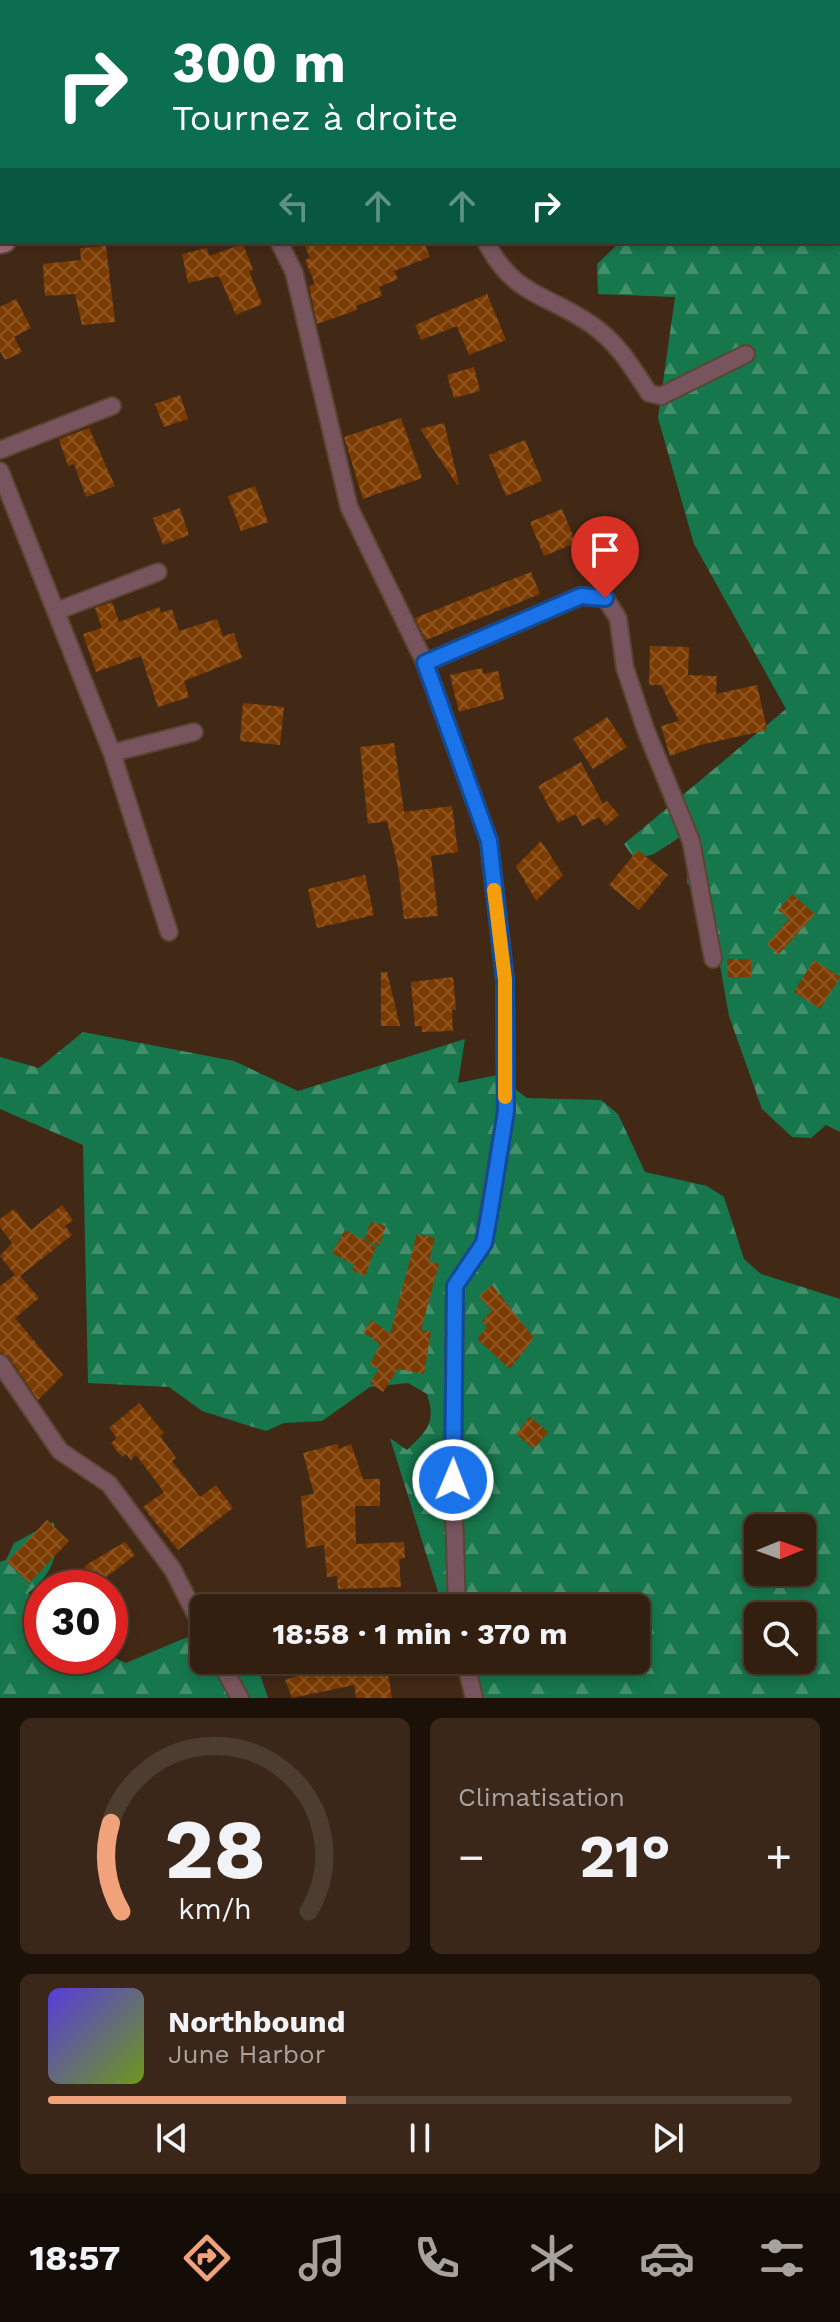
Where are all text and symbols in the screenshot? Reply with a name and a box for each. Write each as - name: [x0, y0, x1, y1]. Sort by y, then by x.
- text: 300 m: [172, 30, 346, 96]
- icon: right: [40, 32, 144, 136]
- text: Tournez à droite: [172, 97, 458, 139]
- icon: left: [272, 184, 316, 228]
- icon: ahead: [356, 184, 400, 228]
- icon: ahead: [440, 184, 484, 228]
- icon: right: [524, 184, 568, 228]
- pin: [571, 516, 639, 598]
- icon: arrive: [583, 528, 627, 572]
- position arrow: [411, 1438, 495, 1522]
- north arrow: [744, 1514, 816, 1586]
- map controls: [744, 1514, 816, 1674]
- speed limit sign: 30: [24, 1570, 128, 1674]
- button: search: [744, 1602, 816, 1674]
- text: 18:58 · 1 min · 370 m: [272, 1616, 568, 1651]
- text: Climatisation: [458, 1782, 625, 1812]
- text: 28: [164, 1801, 266, 1898]
- text: 21°: [579, 1821, 671, 1892]
- text: −: [458, 1831, 485, 1883]
- text: +: [765, 1831, 792, 1883]
- text: km/h: [178, 1892, 252, 1926]
- text: Northbound: [168, 2004, 345, 2039]
- text: June Harbor: [168, 2039, 325, 2069]
- icon: previous: [150, 2116, 194, 2160]
- icon: pause: [398, 2116, 442, 2160]
- icon: next: [646, 2116, 690, 2160]
- icon: directions: [179, 2230, 235, 2286]
- icon: music: [294, 2230, 350, 2286]
- icon: phone: [409, 2230, 465, 2286]
- icon: climate: [524, 2230, 580, 2286]
- icon: car: [639, 2230, 695, 2286]
- icon: filters: [754, 2230, 810, 2286]
- text: 18:57: [30, 2237, 120, 2279]

